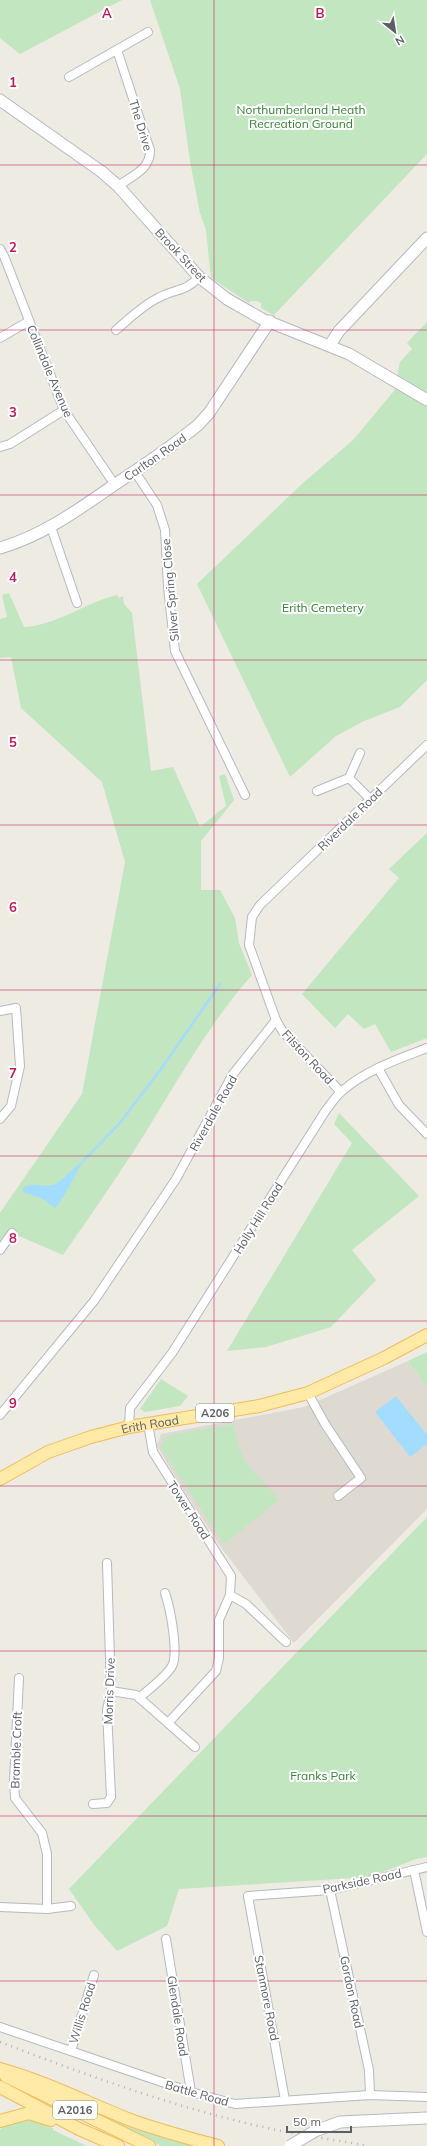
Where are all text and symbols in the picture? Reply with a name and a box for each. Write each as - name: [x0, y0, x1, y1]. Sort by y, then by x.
- text: A: [102, 5, 112, 21]
- text: B: [316, 5, 325, 21]
- north arrow: [375, 12, 415, 52]
- text: N: [393, 33, 407, 49]
- text: 1: [9, 74, 17, 90]
- street label: The Drive: [126, 97, 156, 153]
- park label: Northumberland Heath Recreation Ground: [237, 102, 365, 131]
- street label: Brook Street: [152, 225, 210, 285]
- text: 2: [9, 239, 17, 255]
- street label: Collindale Avenue: [24, 323, 76, 419]
- text: 3: [9, 404, 17, 420]
- street label: Carlton Road: [121, 430, 189, 484]
- street label: Silver Spring Close: [158, 538, 182, 642]
- text: 4: [9, 569, 17, 585]
- park label: Erith Cemetery: [282, 600, 365, 615]
- text: 5: [9, 734, 17, 750]
- street label: Riverdale Road: [314, 784, 386, 854]
- text: 6: [9, 899, 17, 915]
- street label: Filston Road: [279, 1027, 337, 1087]
- text: 7: [9, 1065, 17, 1081]
- street label: Riverdale Road: [186, 1072, 240, 1154]
- street label: Holly Hill Road: [230, 1179, 286, 1257]
- text: 8: [9, 1230, 17, 1246]
- text: 9: [9, 1395, 17, 1411]
- road number: A206: [196, 1404, 234, 1422]
- street label: Erith Road: [119, 1412, 180, 1436]
- street label: Tower Road: [164, 1478, 214, 1542]
- street label: Morris Drive: [100, 1657, 118, 1725]
- street label: Bramble Croft: [7, 1711, 25, 1789]
- park label: Franks Park: [290, 1768, 357, 1783]
- street label: Parkside Road: [321, 1865, 403, 1897]
- street label: Stanmore Road: [251, 1954, 283, 2042]
- street label: Gordon Road: [337, 1954, 367, 2030]
- street label: Glendale Road: [164, 1975, 192, 2057]
- street label: Willis Road: [66, 1981, 98, 2045]
- street label: Battle Road: [163, 2077, 231, 2109]
- road number: A2016: [53, 2101, 97, 2119]
- scale bar: [287, 2108, 351, 2134]
- text: 50 m: [293, 2114, 321, 2129]

